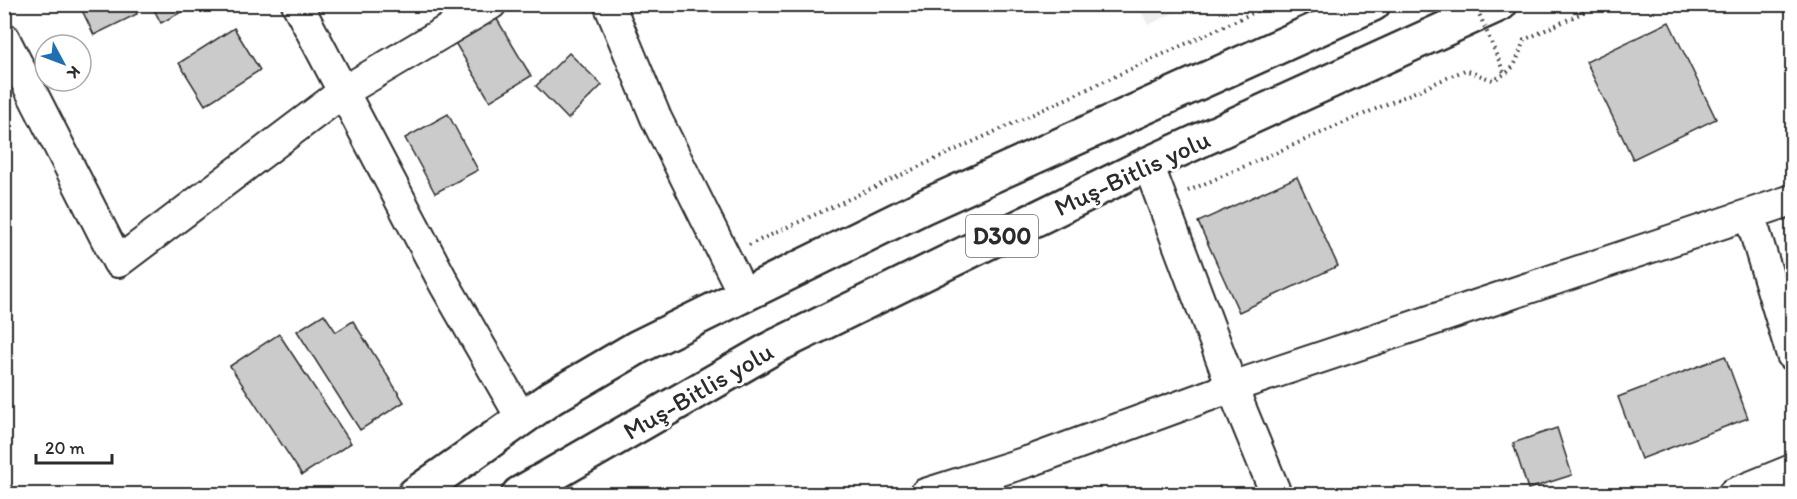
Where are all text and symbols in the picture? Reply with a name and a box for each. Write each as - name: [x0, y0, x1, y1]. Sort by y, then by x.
- north arrow: [33, 33, 93, 93]
- text: K: [63, 62, 84, 83]
- street label: Muş-Bitlis yolu: [1049, 123, 1215, 223]
- road number: D300: [966, 215, 1038, 257]
- street label: Muş-Bitlis yolu: [617, 335, 779, 447]
- scale bar: [36, 427, 112, 465]
- text: 20 m: [45, 437, 85, 459]

